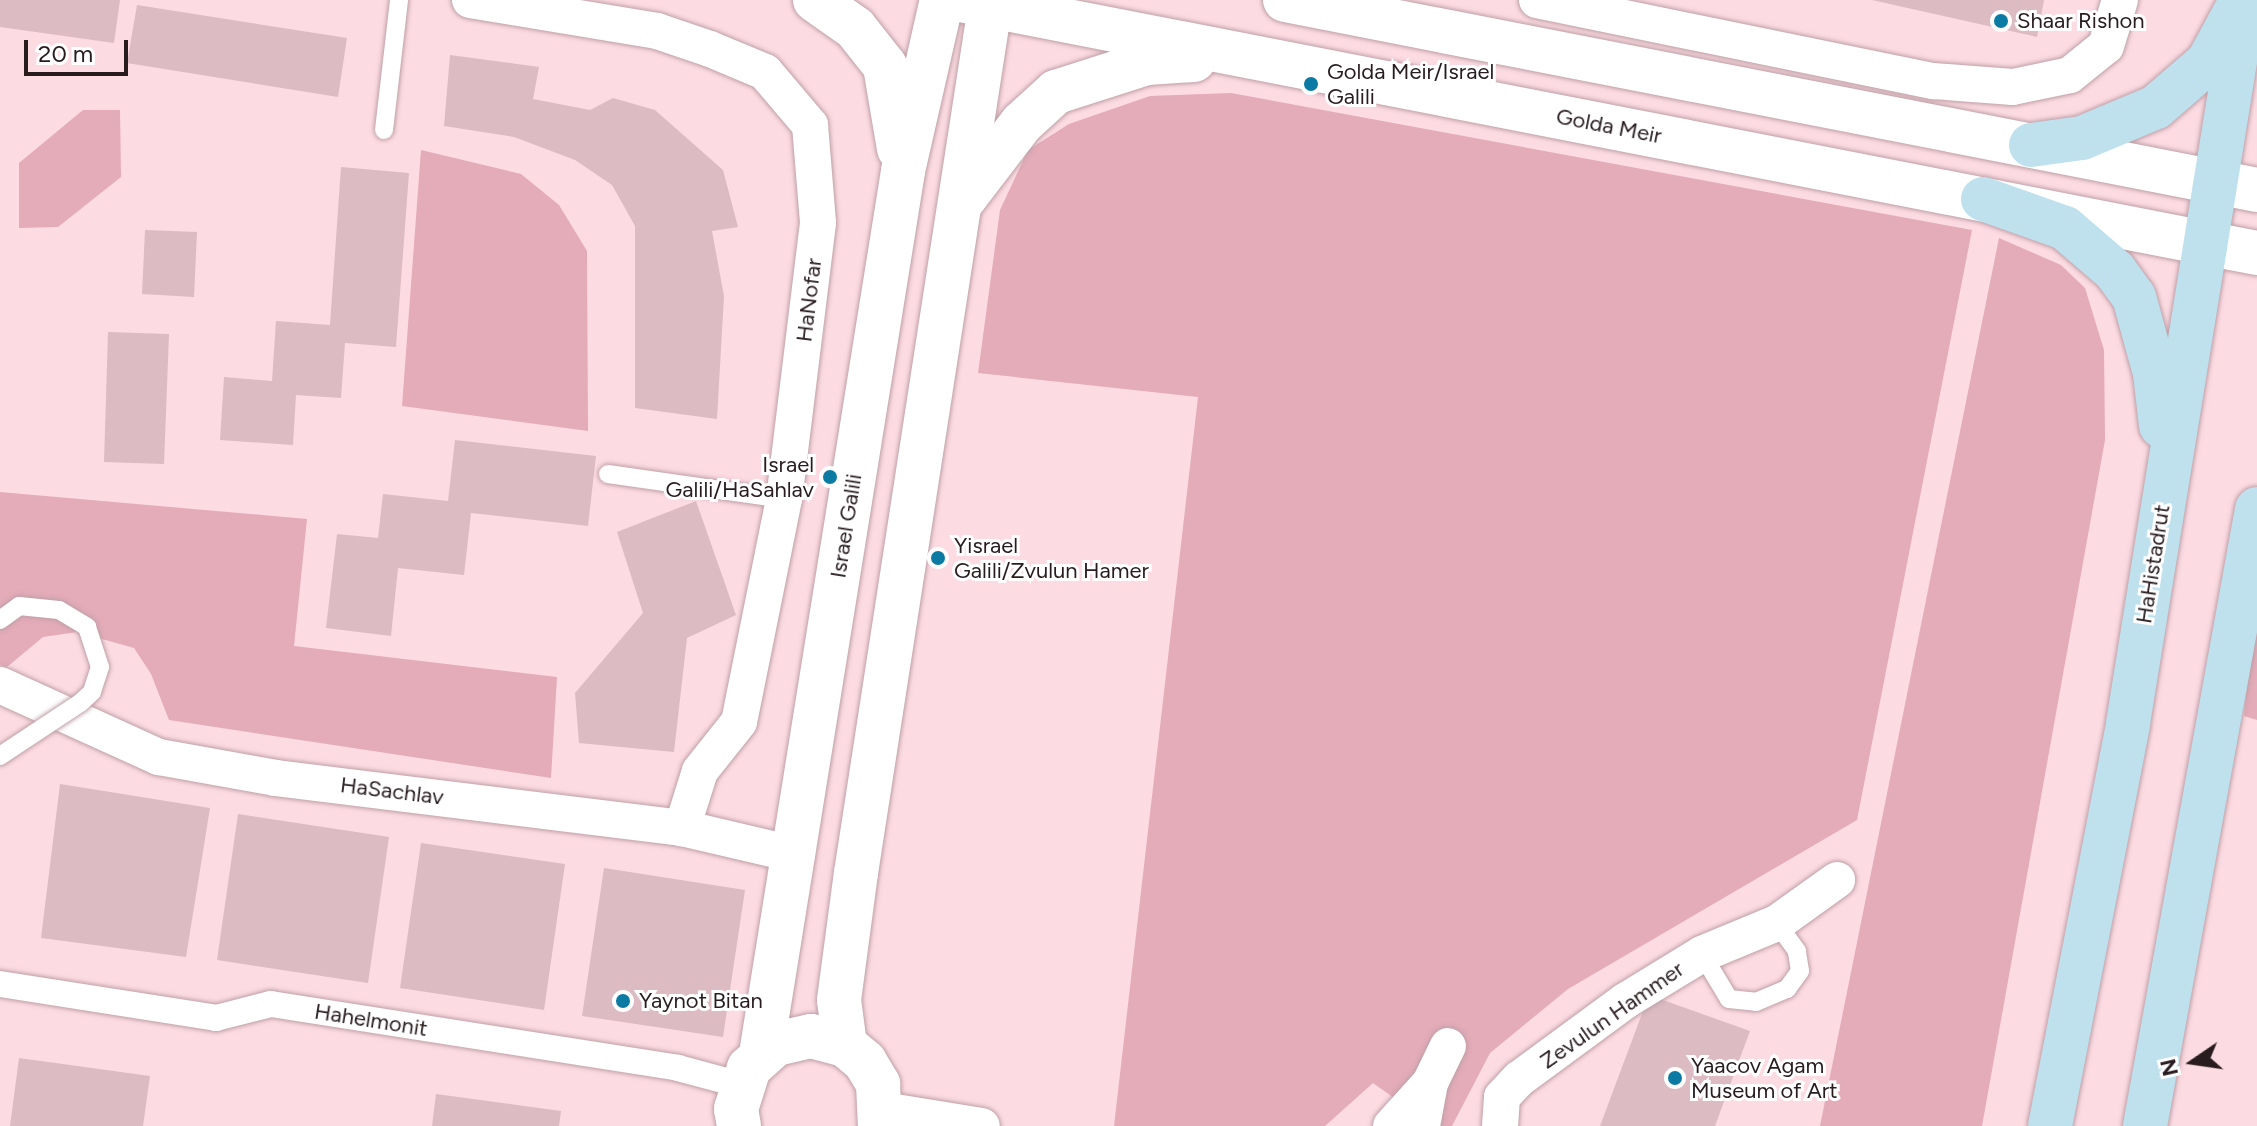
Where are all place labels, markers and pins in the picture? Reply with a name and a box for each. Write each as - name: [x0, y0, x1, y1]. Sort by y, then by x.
- place label: Shaar Rishon: [2017, 8, 2145, 34]
- marker: Shaar Rishon: [1992, 12, 2010, 30]
- place label: Golda Meir/Israel Galili: [1327, 58, 1494, 110]
- marker: Golda Meir/Israel Galili: [1302, 75, 1320, 93]
- place label: Israel Galili/HaSahlav: [666, 451, 814, 502]
- marker: Israel Galili/HaSahlav: [821, 468, 839, 486]
- place label: Yisrael Galili/Zvulun Hamer: [954, 532, 1149, 584]
- marker: Yisrael Galili/Zvulun Hamer: [929, 549, 947, 567]
- place label: Yaynot Bitan: [639, 988, 763, 1014]
- marker: Yaynot Bitan: [614, 992, 632, 1010]
- place label: Yaacov Agam Museum of Art: [1691, 1052, 1838, 1104]
- marker: Yaacov Agam Museum of Art: [1666, 1069, 1684, 1087]

